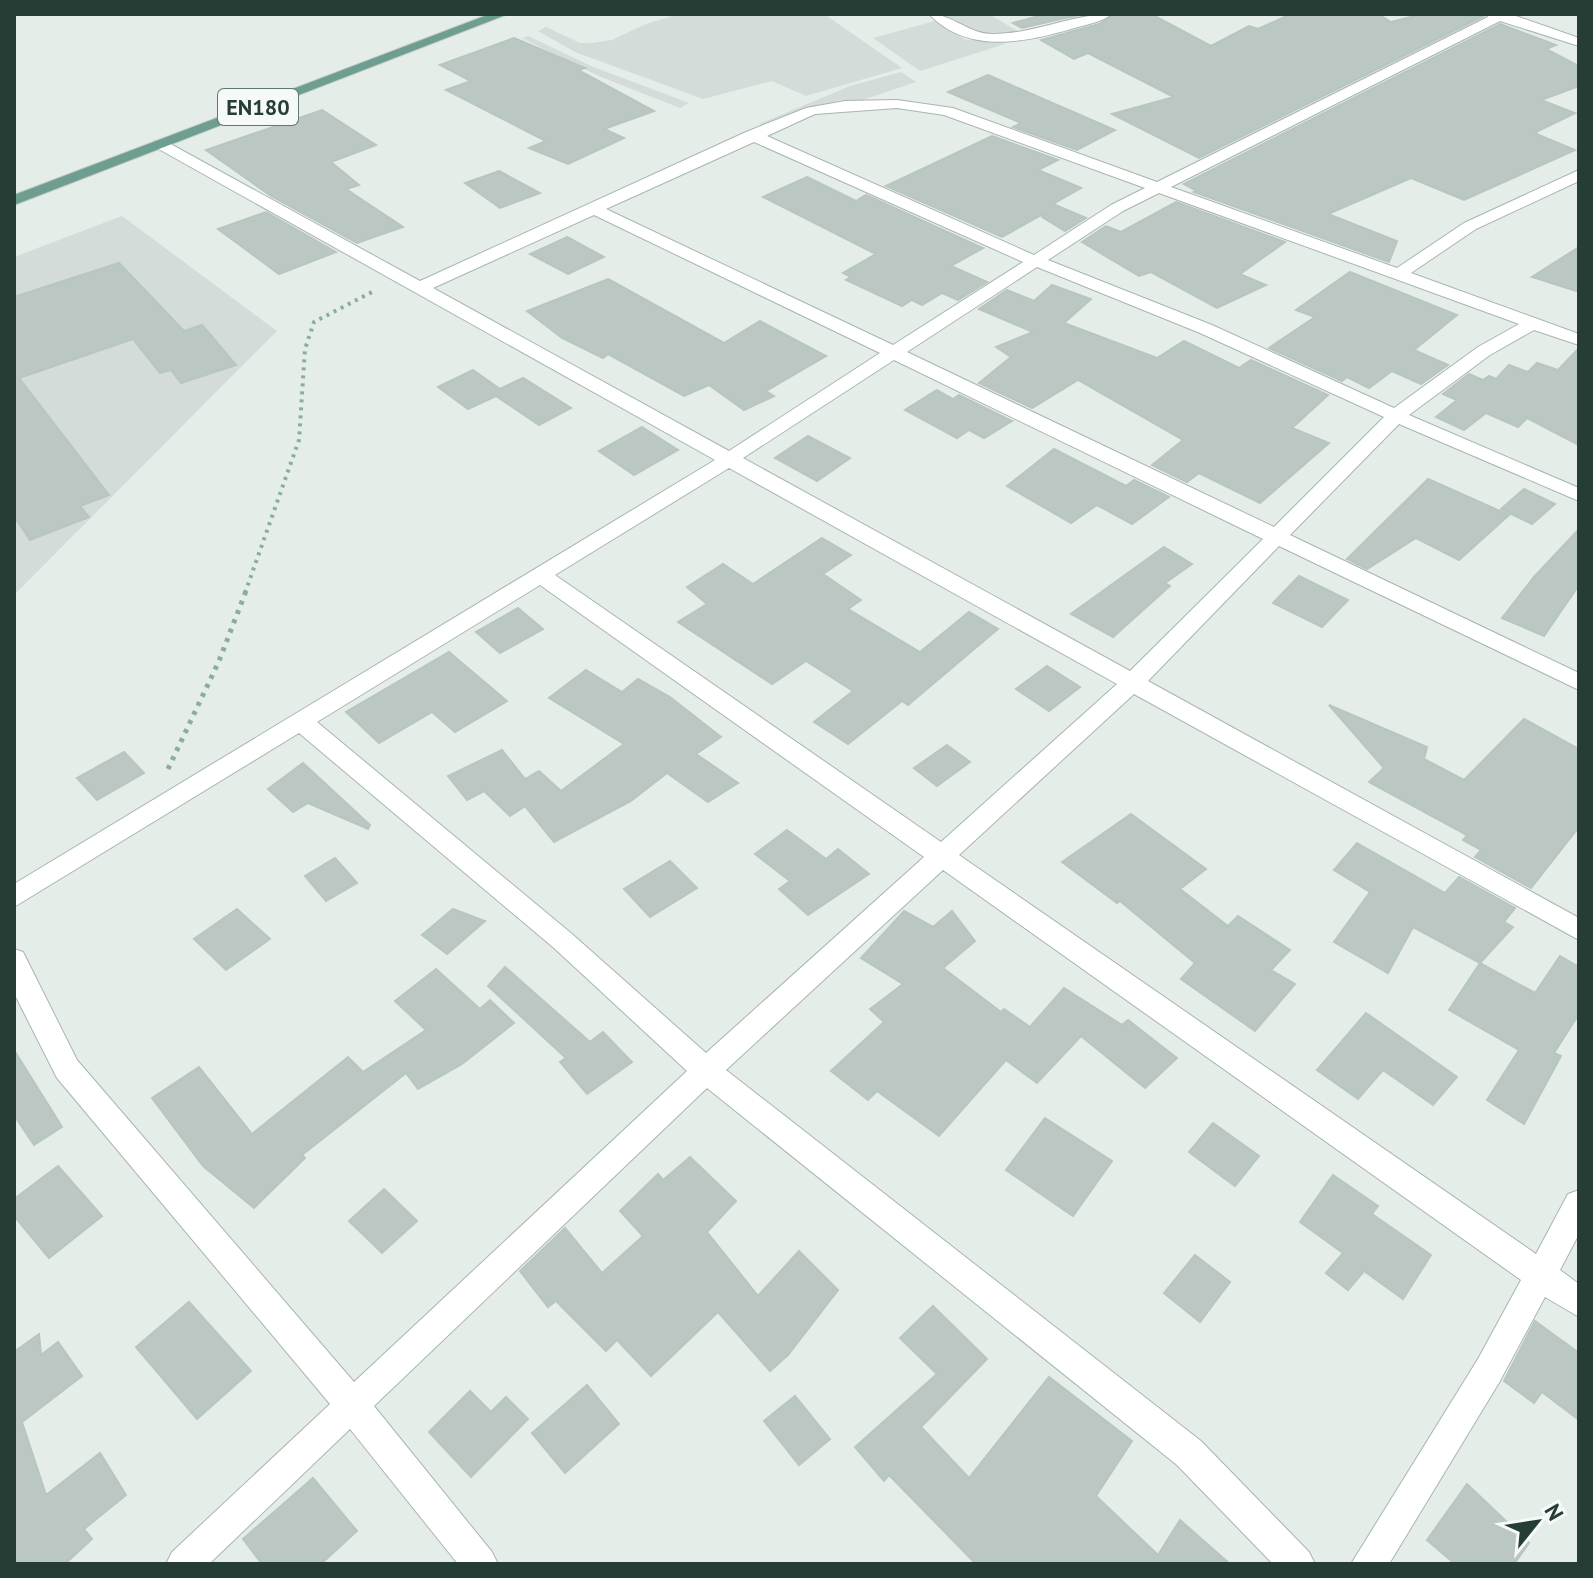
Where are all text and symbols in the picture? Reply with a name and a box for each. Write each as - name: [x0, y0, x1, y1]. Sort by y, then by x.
- road number: EN180: [218, 89, 298, 125]
- north arrow: [1497, 1482, 1577, 1562]
- text: N: [1539, 1499, 1570, 1525]

